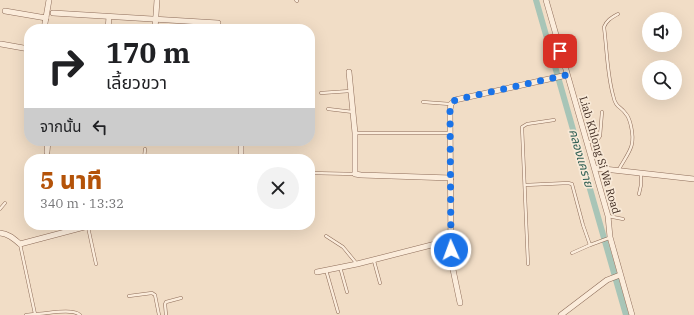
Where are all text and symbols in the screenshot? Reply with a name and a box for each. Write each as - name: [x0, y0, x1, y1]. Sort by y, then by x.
- map controls: [642, 12, 682, 100]
- button: sound: [642, 12, 682, 52]
- text: 170 m: [106, 34, 190, 71]
- pin: [543, 34, 577, 68]
- icon: right: [40, 40, 92, 92]
- icon: arrive: [549, 40, 571, 62]
- button: search: [642, 60, 682, 100]
- text: เลี้ยวขวา: [106, 71, 167, 94]
- street label: Liab Khlong Si Wa Road: [576, 94, 624, 216]
- icon: left: [89, 116, 111, 138]
- text: จากนั้น: [40, 117, 81, 136]
- water label: คลองเเคราย: [566, 127, 597, 189]
- text: 5 นาที: [40, 164, 102, 196]
- button: close: [257, 167, 299, 209]
- text: 340 m · 13:32: [40, 195, 124, 212]
- position arrow: [430, 229, 472, 271]

